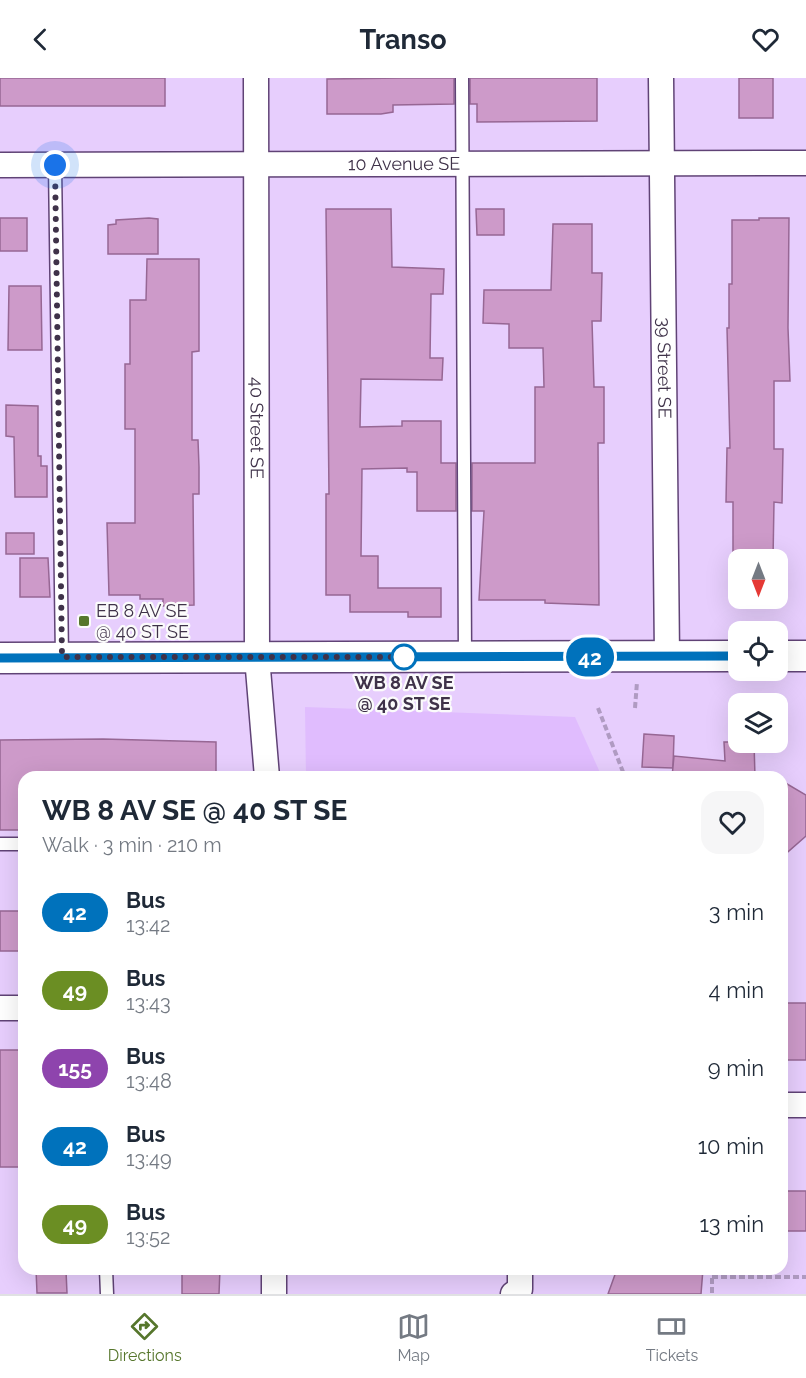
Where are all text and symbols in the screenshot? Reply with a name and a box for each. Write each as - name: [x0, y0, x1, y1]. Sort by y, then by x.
- icon: back: [24, 23, 57, 56]
- icon: heart: [749, 23, 782, 56]
- text: Transo: [359, 24, 447, 55]
- your location: [40, 150, 70, 180]
- street label: 10 Avenue SE: [348, 153, 460, 174]
- street label: 39 Street SE: [653, 317, 676, 419]
- street label: 40 Street SE: [247, 377, 268, 479]
- north arrow: [728, 549, 788, 609]
- map controls: [728, 549, 788, 753]
- place label: EB 8 AV SE @ 40 ST SE: [96, 600, 189, 642]
- marker: EB 8 AV SE @ 40 ST SE: [77, 614, 91, 628]
- button: locate: [728, 621, 788, 681]
- line badge: 42: [563, 638, 617, 676]
- marker: WB 8 AV SE @ 40 ST SE: [391, 644, 417, 670]
- text: 42: [578, 645, 602, 670]
- place label: WB 8 AV SE @ 40 ST SE: [355, 672, 454, 714]
- button: layers: [728, 693, 788, 753]
- button: heart: [701, 791, 764, 854]
- text: WB 8 AV SE @ 40 ST SE: [42, 794, 347, 827]
- text: Walk · 3 min · 210 m: [42, 833, 222, 857]
- text: Bus: [126, 887, 165, 913]
- text: 3 min: [709, 899, 764, 925]
- text: 42: [63, 900, 87, 925]
- text: 13:42: [126, 913, 170, 937]
- text: Bus: [126, 965, 165, 991]
- text: 4 min: [709, 977, 764, 1003]
- text: 49: [63, 978, 87, 1003]
- text: 13:43: [126, 991, 171, 1015]
- text: Bus: [126, 1043, 165, 1069]
- text: 9 min: [708, 1055, 764, 1081]
- text: 155: [58, 1056, 92, 1081]
- text: 13:48: [126, 1069, 172, 1093]
- text: Bus: [126, 1121, 165, 1147]
- text: 10 min: [698, 1133, 764, 1159]
- text: 42: [63, 1134, 87, 1159]
- text: 13:49: [126, 1147, 172, 1171]
- text: Bus: [126, 1199, 165, 1225]
- text: 13 min: [699, 1211, 764, 1237]
- text: 49: [63, 1212, 87, 1237]
- text: 13:52: [126, 1225, 170, 1249]
- tab: Directions: [108, 1310, 182, 1365]
- tab: Map: [397, 1310, 430, 1365]
- tab: Tickets: [646, 1310, 698, 1365]

